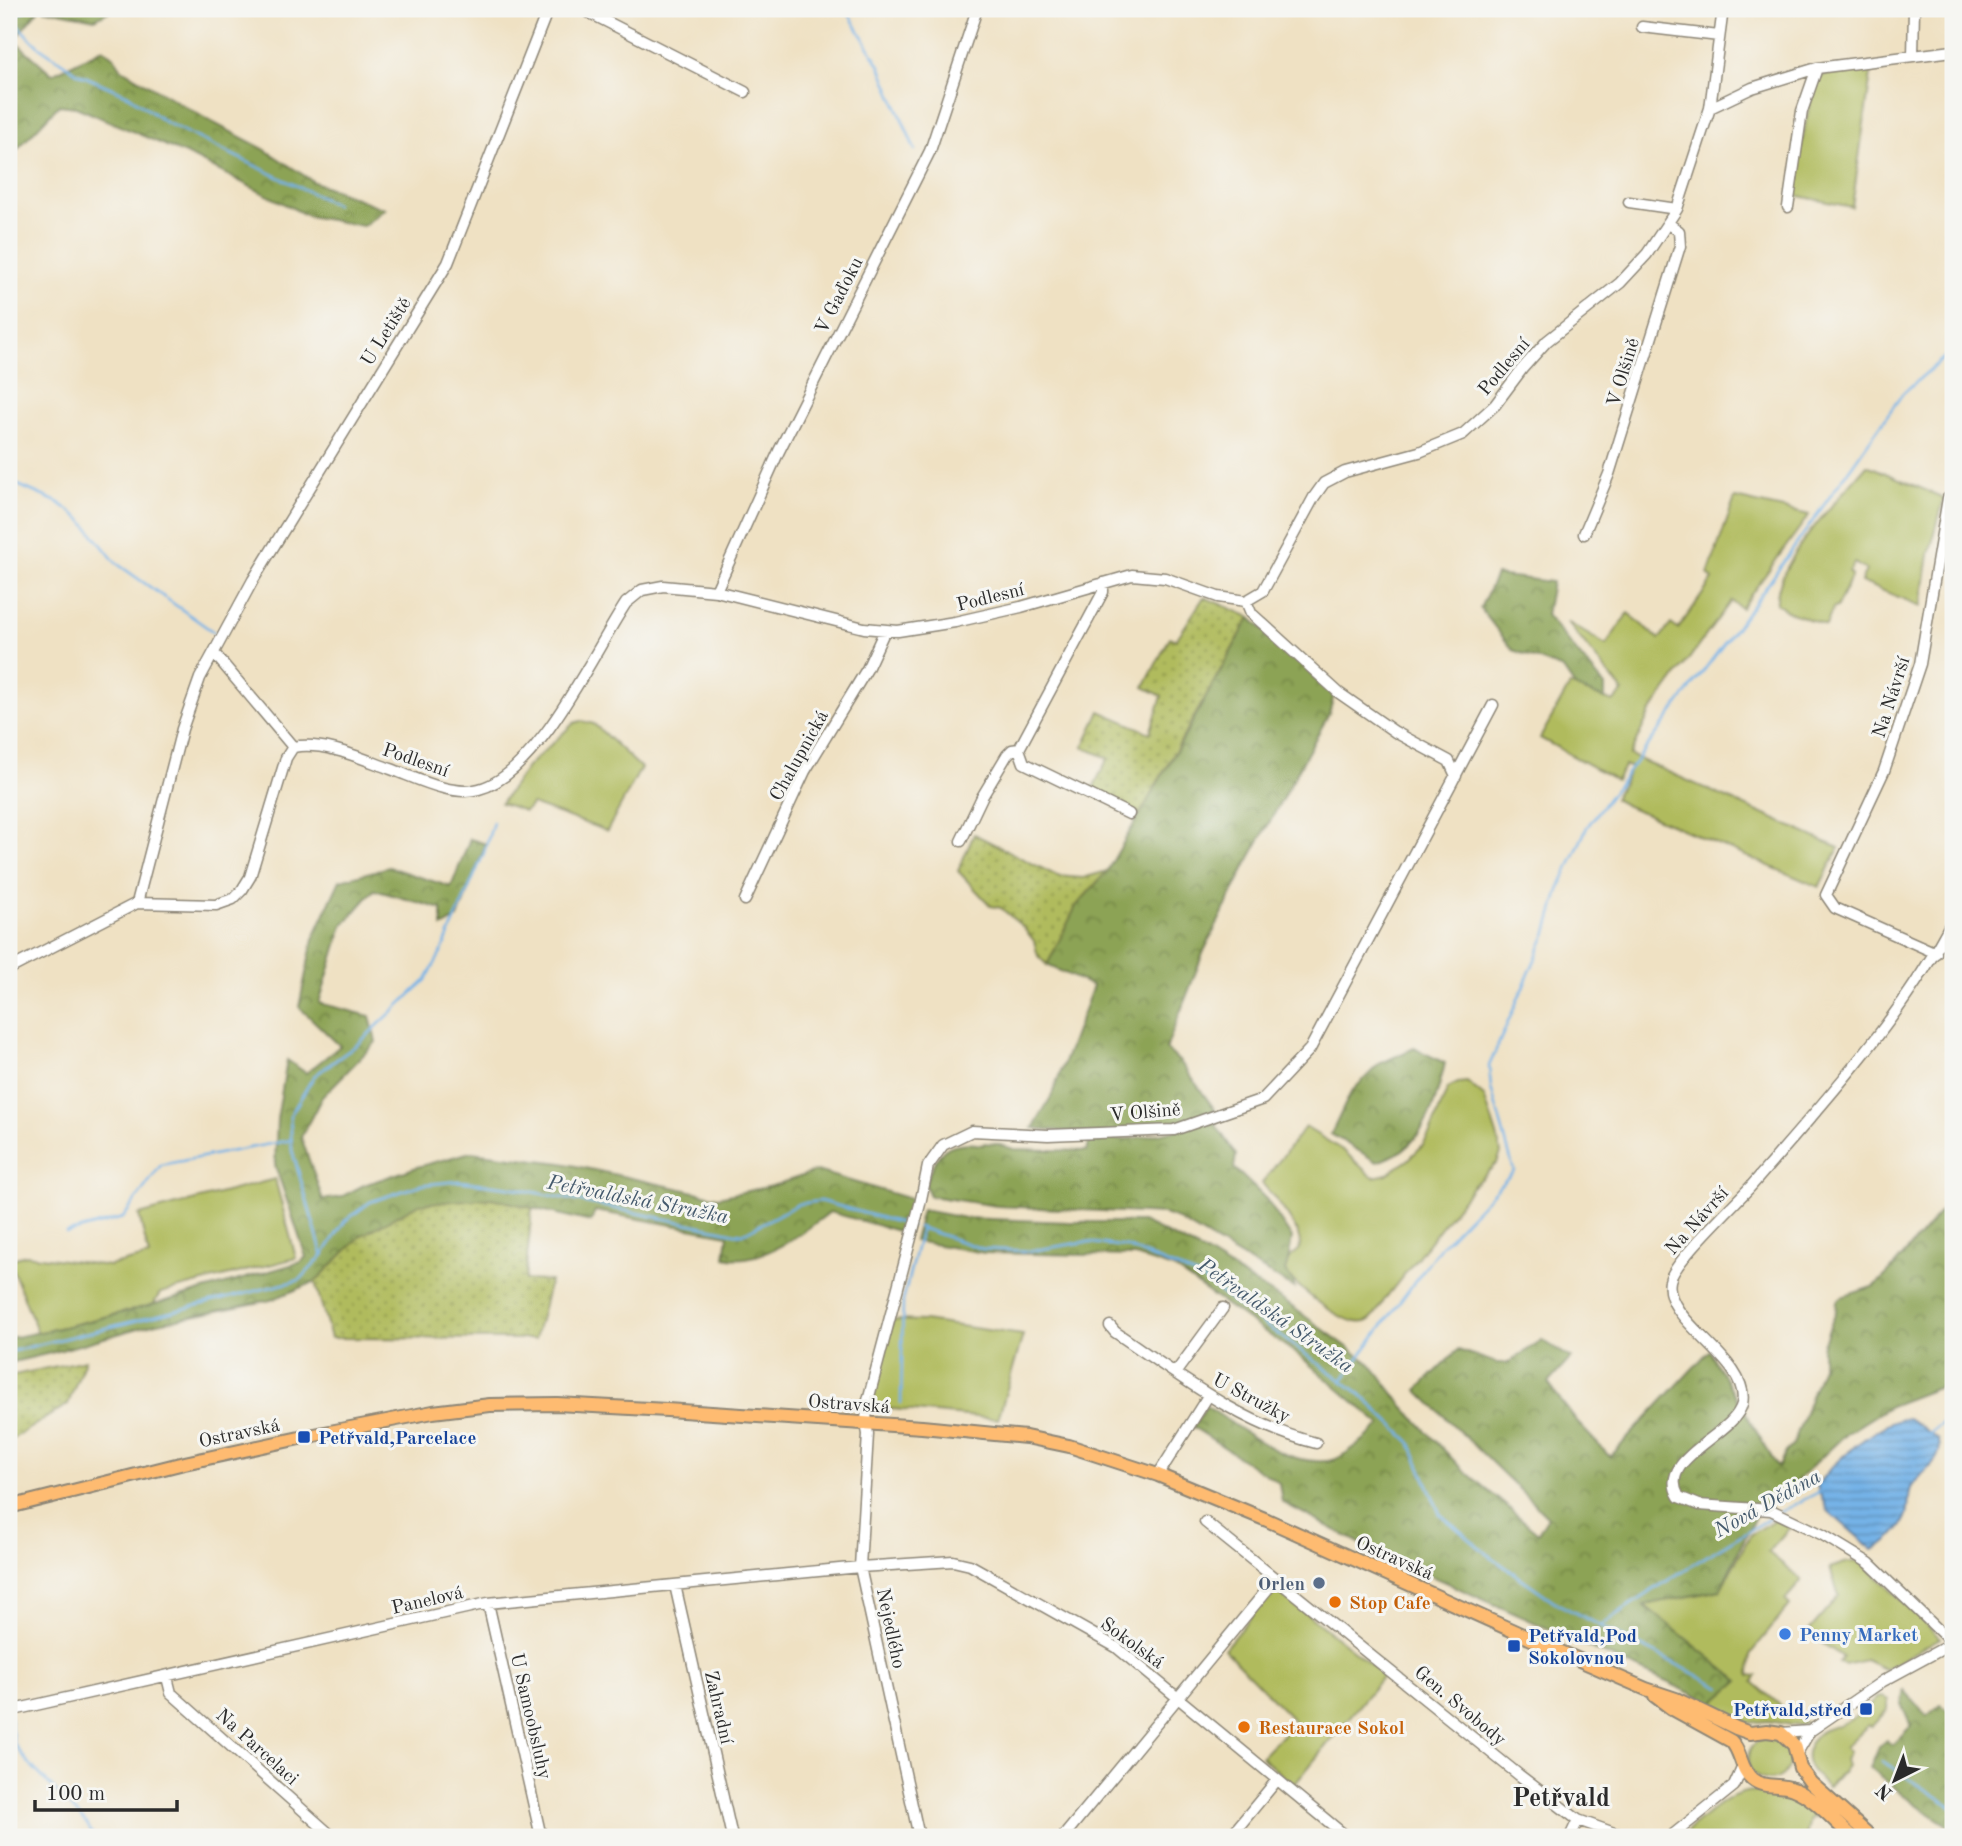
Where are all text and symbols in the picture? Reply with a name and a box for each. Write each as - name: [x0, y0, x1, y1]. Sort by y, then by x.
- street label: V Gaďoku: [813, 255, 868, 338]
- street label: U Letiště: [359, 295, 416, 370]
- street label: Podlesní: [1476, 334, 1535, 400]
- street label: V Olšině: [1605, 336, 1644, 409]
- street label: Podlesní: [955, 581, 1027, 616]
- street label: Na Návrší: [1870, 654, 1915, 741]
- street label: Chalupnická: [768, 707, 833, 805]
- street label: Podlesní: [380, 741, 452, 782]
- street label: V Olšině: [1109, 1101, 1181, 1126]
- water label: Petřvaldská Stružka: [544, 1172, 730, 1228]
- street label: Na Návrší: [1663, 1183, 1734, 1259]
- water label: Petřvaldská Stružka: [1193, 1254, 1357, 1378]
- street label: U Stružky: [1209, 1371, 1293, 1428]
- street label: Ostravská: [807, 1393, 891, 1418]
- street label: Ostravská: [197, 1416, 282, 1452]
- marker: Petřvald,Parcelace: [296, 1429, 312, 1445]
- place label: Petřvald,Parcelace: [318, 1430, 476, 1449]
- water label: Nová Dědina: [1710, 1466, 1825, 1543]
- street label: Ostravská: [1352, 1534, 1436, 1585]
- marker: Orlen: [1311, 1575, 1327, 1591]
- place label: Orlen: [1258, 1576, 1305, 1595]
- street label: Panelová: [390, 1584, 466, 1619]
- street label: Nejedlého: [872, 1587, 907, 1670]
- marker: Stop Cafe: [1327, 1594, 1343, 1610]
- place label: Stop Cafe: [1349, 1595, 1431, 1614]
- street label: Sokolská: [1096, 1615, 1167, 1674]
- marker: Penny Market: [1777, 1626, 1793, 1642]
- place label: Penny Market: [1799, 1627, 1918, 1646]
- place label: Petřvald,Pod Sokolovnou: [1528, 1628, 1637, 1669]
- marker: Petřvald,Pod Sokolovnou: [1506, 1638, 1522, 1654]
- street label: U Samoobsluhy: [506, 1652, 553, 1782]
- street label: Gen. Svobody: [1410, 1663, 1509, 1750]
- street label: Zahradní: [700, 1669, 735, 1747]
- marker: Petřvald,střed: [1858, 1701, 1874, 1717]
- place label: Petřvald,střed: [1733, 1702, 1852, 1721]
- street label: Na Parcelaci: [211, 1706, 301, 1790]
- marker: Restaurace Sokol: [1236, 1719, 1252, 1735]
- place label: Restaurace Sokol: [1258, 1720, 1405, 1739]
- north arrow: [1860, 1744, 1930, 1814]
- scale bar: [35, 1769, 177, 1813]
- text: N: [1873, 1779, 1897, 1803]
- text: 100 m: [46, 1784, 105, 1805]
- district label: Petřvald: [1512, 1786, 1610, 1812]

